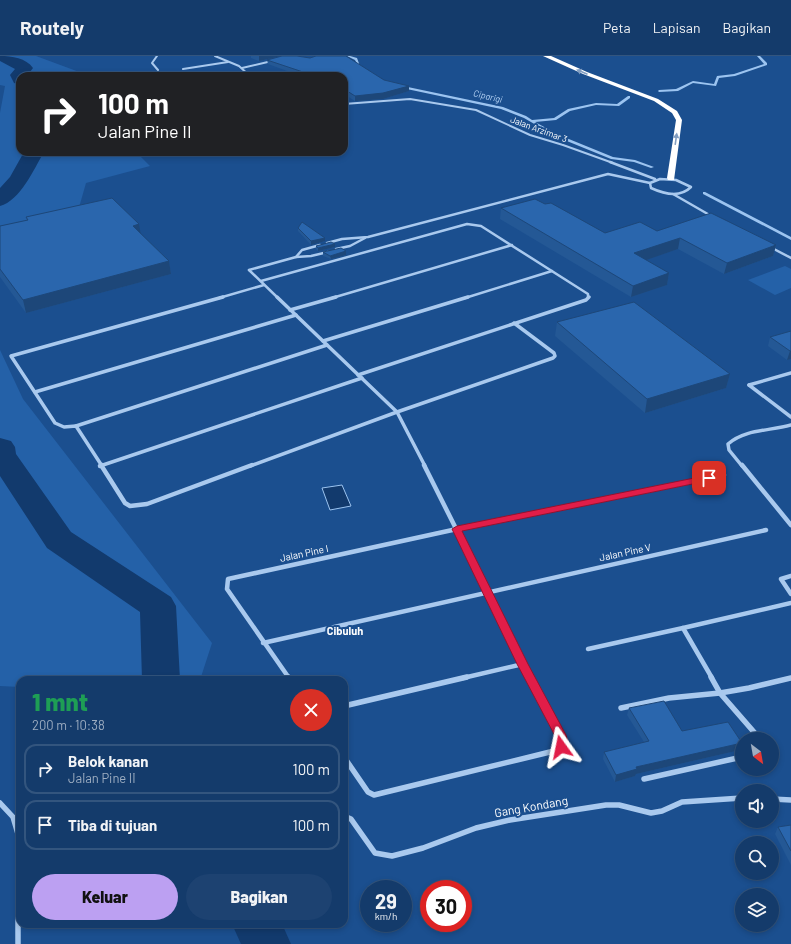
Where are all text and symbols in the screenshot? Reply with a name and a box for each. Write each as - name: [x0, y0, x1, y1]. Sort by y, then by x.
- text: Routely: [20, 16, 84, 39]
- text: Peta: [603, 19, 631, 36]
- text: Lapisan: [653, 19, 701, 36]
- text: Bagikan: [723, 19, 771, 36]
- one-way arrow: [577, 69, 588, 75]
- text: 100 m: [98, 86, 169, 120]
- water label: Ciparigi: [472, 87, 504, 105]
- icon: right: [32, 88, 84, 140]
- street label: Jalan Arzimar 3: [509, 114, 569, 145]
- text: Jalan Pine II: [98, 120, 192, 142]
- one-way arrow: [673, 133, 679, 146]
- pin: [692, 461, 726, 495]
- icon: arrive: [698, 467, 720, 489]
- street label: Jalan Pine V: [598, 541, 652, 563]
- street label: Jalan Pine I: [279, 542, 329, 564]
- district label: Cibuluh: [327, 624, 363, 637]
- text: 1 mnt: [32, 687, 88, 716]
- button: close: [290, 689, 332, 731]
- text: 200 m · 10:38: [32, 717, 105, 733]
- position arrow: [540, 726, 582, 768]
- north arrow: [735, 732, 779, 776]
- map controls: [735, 732, 779, 932]
- text: Belok kanan: [68, 752, 148, 770]
- icon: right: [34, 758, 56, 780]
- text: 100 m: [292, 760, 330, 778]
- text: Jalan Pine II: [68, 770, 136, 786]
- button: sound: [735, 784, 779, 828]
- street label: Gang Kondang: [493, 793, 569, 819]
- icon: arrive: [34, 814, 56, 836]
- text: Tiba di tujuan: [68, 816, 157, 834]
- text: 100 m: [292, 816, 330, 834]
- button: search: [735, 836, 779, 880]
- button: Keluar: [32, 874, 178, 920]
- button: Bagikan: [186, 874, 332, 920]
- speed limit sign: 30: [420, 880, 472, 932]
- button: layers: [735, 888, 779, 932]
- text: 29: [375, 889, 397, 913]
- text: km/h: [375, 910, 397, 922]

